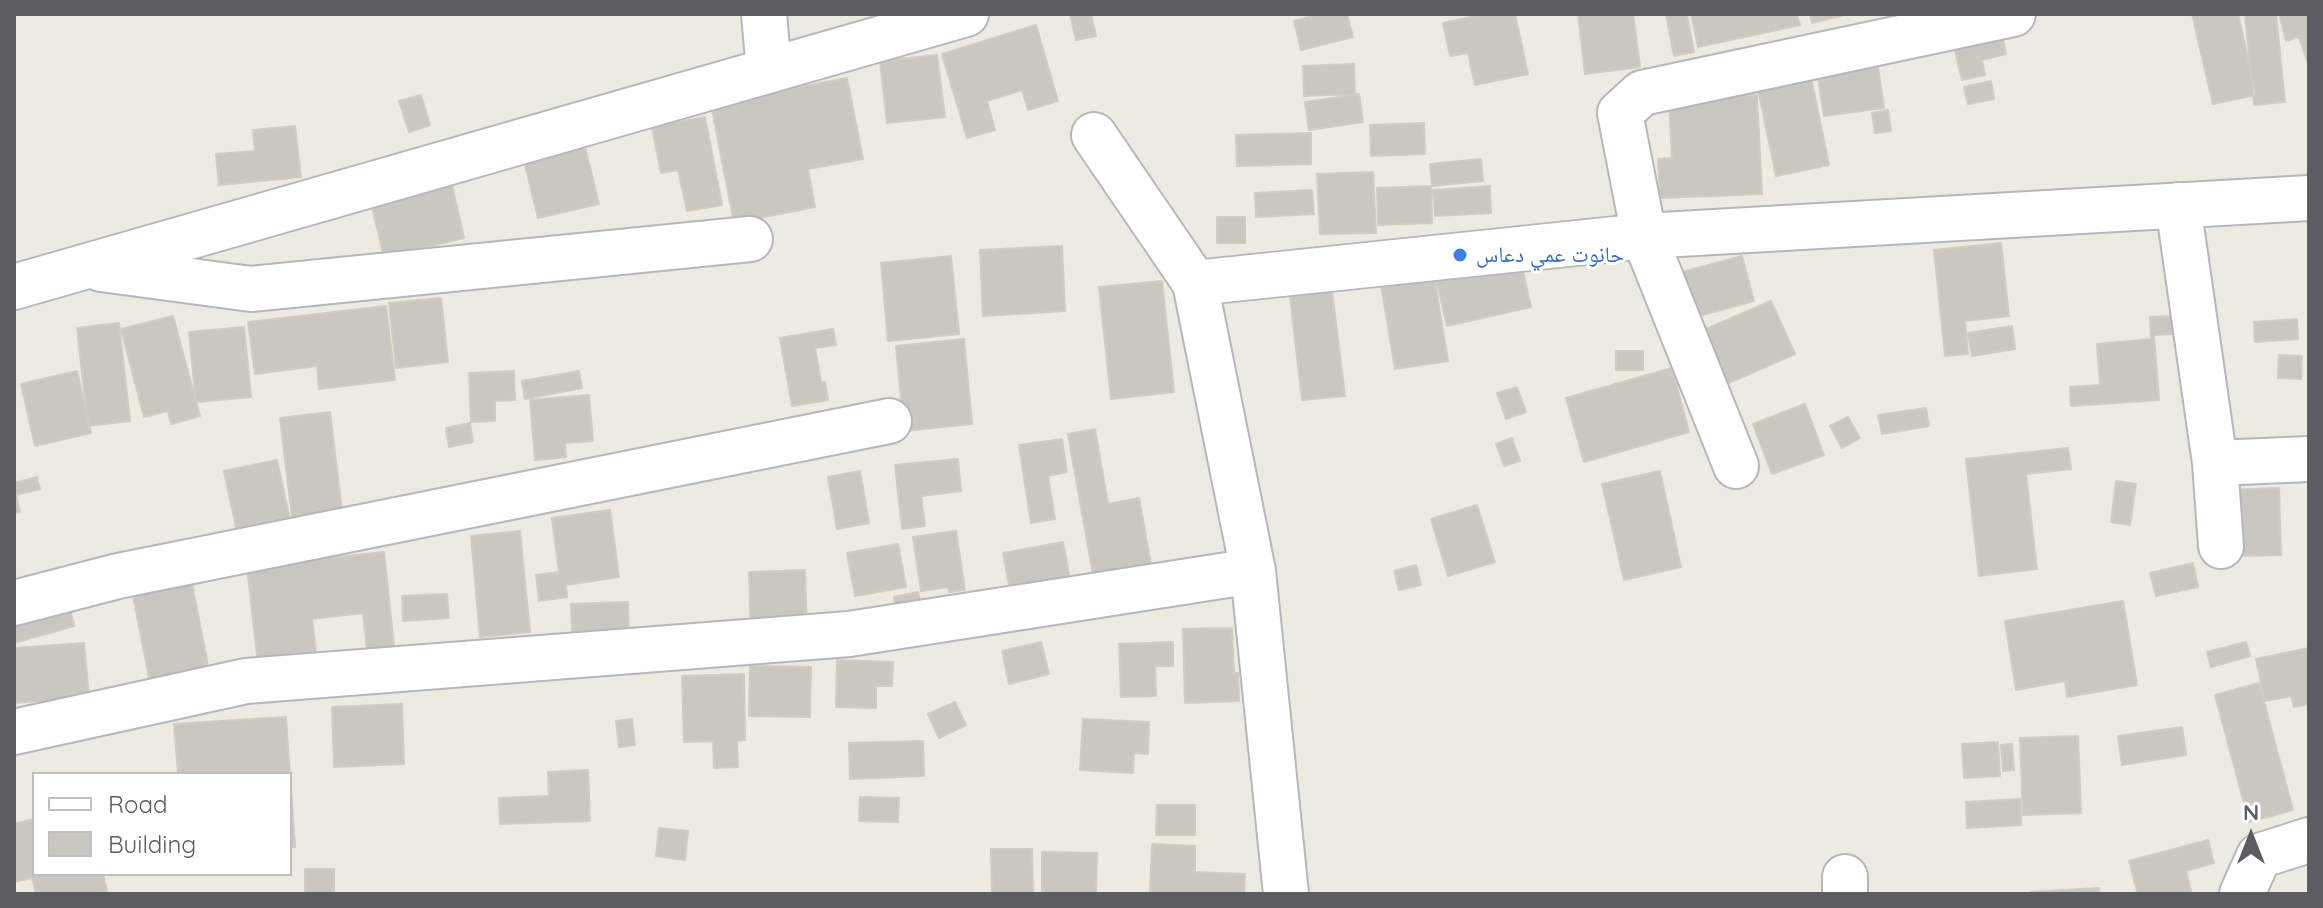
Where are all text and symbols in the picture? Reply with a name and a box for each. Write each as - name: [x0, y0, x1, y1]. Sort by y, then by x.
- place label: حانوت عمي دعاس: [1476, 242, 1624, 268]
- marker: حانوت عمي دعاس: [1451, 246, 1469, 264]
- legend: [32, 772, 292, 876]
- text: Road: [108, 789, 168, 819]
- north arrow: [2211, 796, 2291, 876]
- text: N: [2243, 798, 2259, 826]
- text: Building: [108, 829, 196, 859]

